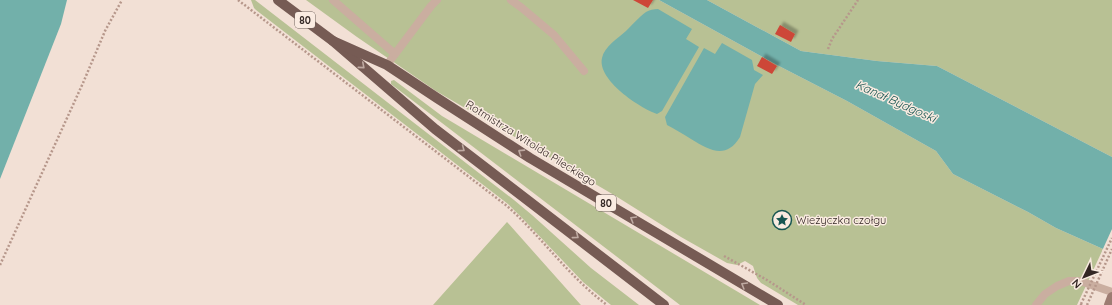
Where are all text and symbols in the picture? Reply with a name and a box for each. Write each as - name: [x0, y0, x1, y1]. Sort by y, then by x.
- road number: 80: [295, 12, 315, 28]
- one-way arrow: [358, 62, 365, 69]
- water label: Kanał Bydgoski: [853, 77, 940, 126]
- street label: Rotmistrza Witolda Pileckiego: [463, 97, 599, 189]
- one-way arrow: [458, 145, 465, 152]
- one-way arrow: [518, 150, 525, 157]
- road number: 80: [596, 195, 616, 211]
- place icon: Wieżyczka czołgu: [771, 209, 793, 231]
- place label: Wieżyczka czołgu: [796, 213, 886, 227]
- one-way arrow: [630, 216, 637, 224]
- one-way arrow: [571, 232, 578, 239]
- north arrow: [1064, 257, 1104, 297]
- text: N: [1069, 276, 1085, 292]
- one-way arrow: [741, 283, 748, 290]

